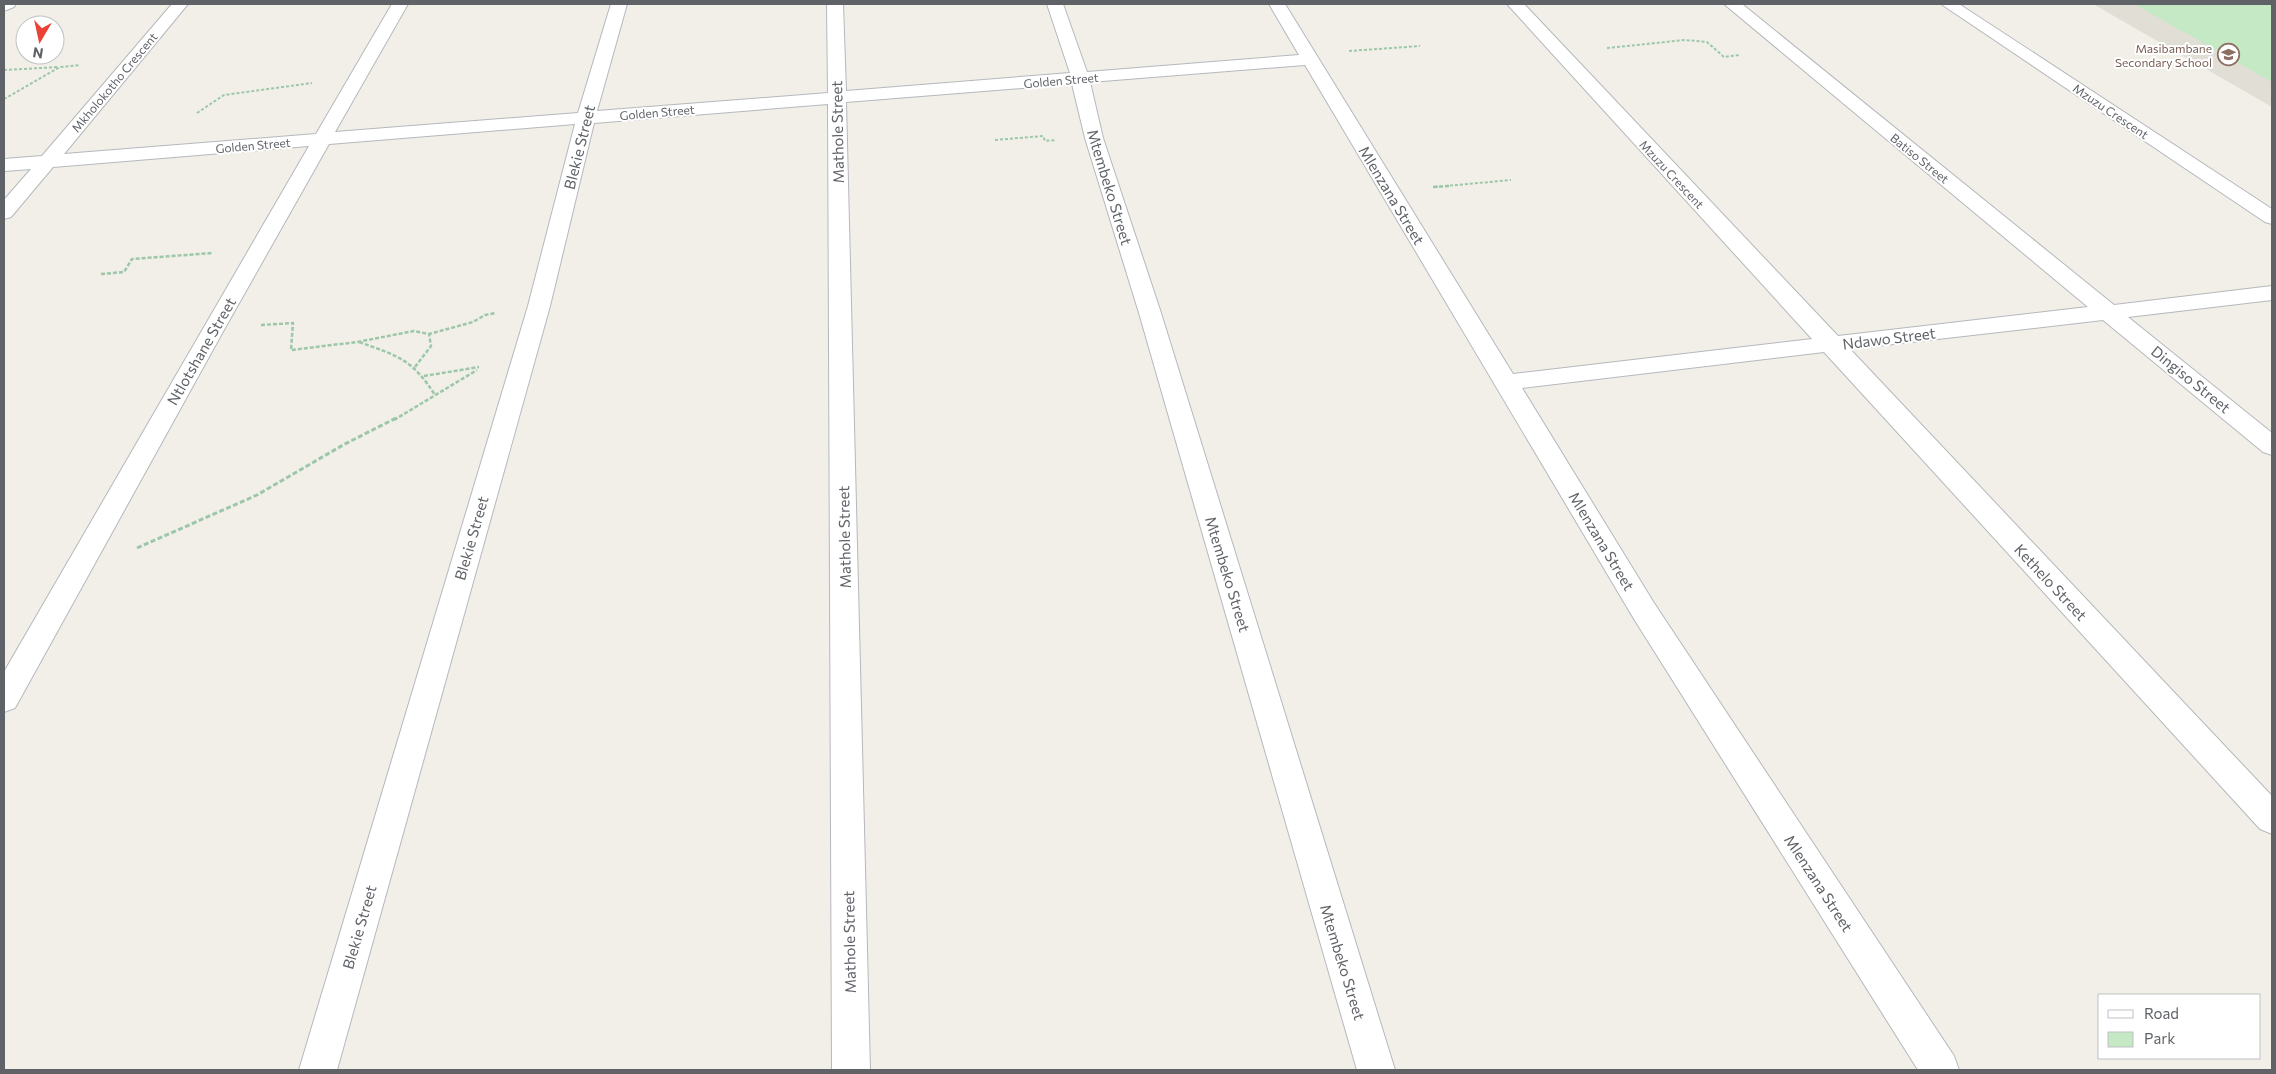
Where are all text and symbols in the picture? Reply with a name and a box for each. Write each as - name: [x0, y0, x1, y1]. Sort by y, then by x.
- north arrow: [15, 15, 65, 65]
- street label: Mkholokotho Crescent: [68, 29, 160, 135]
- place label: Masibambane Secondary School: [2115, 41, 2212, 69]
- school or university icon: Masibambane Secondary School: [2216, 43, 2240, 67]
- text: N: [31, 44, 44, 63]
- street label: Golden Street: [1023, 70, 1099, 90]
- street label: Mathole Street: [827, 80, 847, 184]
- street label: Mzuzu Crescent: [2071, 81, 2151, 141]
- street label: Golden Street: [619, 102, 695, 122]
- street label: Blekie Street: [560, 103, 598, 191]
- street label: Mtembeko Street: [1084, 127, 1136, 247]
- street label: Batiso Street: [1888, 130, 1952, 186]
- street label: Golden Street: [215, 135, 291, 155]
- street label: Mzuzu Crescent: [1637, 137, 1707, 211]
- street label: Mlenzana Street: [1356, 142, 1428, 248]
- street label: Ntlotshane Street: [163, 294, 239, 408]
- street label: Ndawo Street: [1841, 323, 1937, 353]
- street label: Dingiso Street: [2148, 342, 2234, 416]
- street label: Mathole Street: [834, 485, 854, 589]
- street label: Mlenzana Street: [1566, 488, 1638, 594]
- street label: Blekie Street: [450, 494, 492, 582]
- street label: Mtembeko Street: [1202, 514, 1254, 634]
- street label: Kethelo Street: [2011, 540, 2091, 624]
- street label: Mlenzana Street: [1781, 831, 1857, 935]
- street label: Blekie Street: [338, 883, 380, 971]
- street label: Mathole Street: [839, 890, 859, 994]
- street label: Mtembeko Street: [1317, 902, 1369, 1022]
- legend: [2098, 994, 2261, 1059]
- text: Road: [2144, 1004, 2179, 1022]
- text: Park: [2144, 1029, 2175, 1047]

